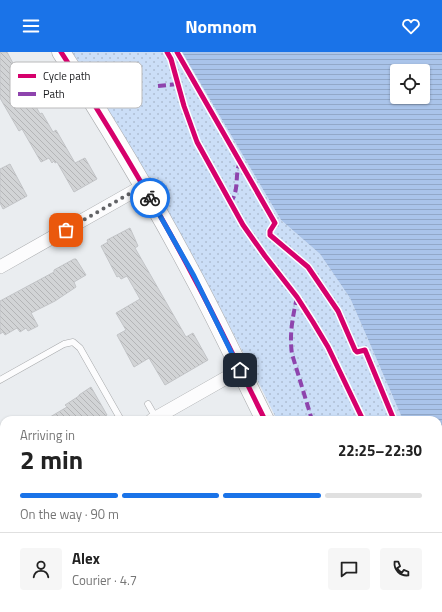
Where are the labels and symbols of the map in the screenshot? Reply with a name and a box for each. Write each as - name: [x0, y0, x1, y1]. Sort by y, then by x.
- legend: [10, 62, 142, 108]
- text: Cycle path: [43, 68, 91, 84]
- text: Path: [43, 86, 65, 102]
- courier: [130, 178, 170, 218]
- pin: [49, 213, 83, 247]
- pin: [223, 353, 257, 387]

